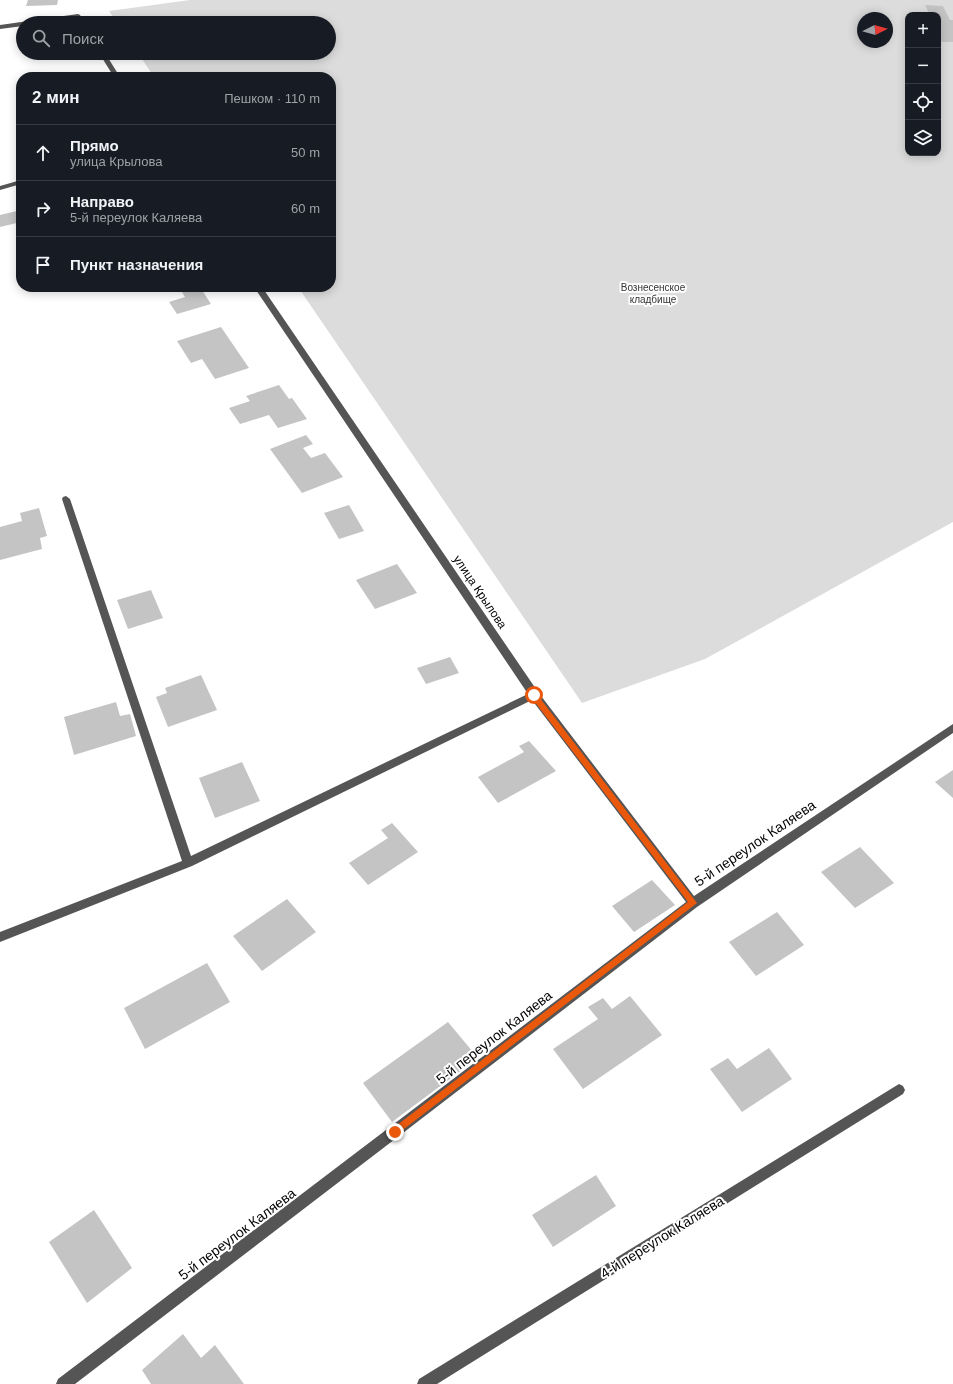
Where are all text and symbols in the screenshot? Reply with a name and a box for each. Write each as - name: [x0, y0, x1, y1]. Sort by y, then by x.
- north arrow: [857, 12, 893, 48]
- map controls: [905, 12, 941, 156]
- button: +: [905, 12, 941, 48]
- search box: [16, 16, 336, 60]
- icon: search: [30, 27, 52, 49]
- text: Поиск: [62, 30, 104, 47]
- button: −: [905, 48, 941, 84]
- button: locate: [905, 84, 941, 120]
- text: 2 мин: [32, 88, 79, 107]
- text: Пешком · 110 m: [224, 91, 320, 106]
- button: layers: [905, 120, 941, 156]
- text: Прямо: [70, 137, 119, 154]
- icon: ahead: [32, 142, 54, 164]
- text: 50 m: [291, 145, 320, 160]
- text: улица Крылова: [70, 154, 162, 169]
- text: Направо: [70, 193, 134, 210]
- icon: right: [32, 198, 54, 220]
- text: 60 m: [291, 201, 320, 216]
- text: 5-й переулок Каляева: [70, 210, 202, 225]
- icon: arrive: [32, 254, 54, 276]
- text: Пункт назначения: [70, 256, 203, 273]
- park label: Вознесенское кладбище: [621, 282, 686, 305]
- street label: улица Крылова: [450, 553, 510, 632]
- route start: [525, 686, 543, 704]
- street label: 5-й переулок Каляева: [692, 796, 819, 889]
- street label: 5-й переулок Каляева: [433, 987, 555, 1087]
- route end: [386, 1123, 404, 1141]
- street label: 5-й переулок Каляева: [175, 1185, 299, 1283]
- street label: 4-й переулок Каляева: [597, 1192, 727, 1281]

